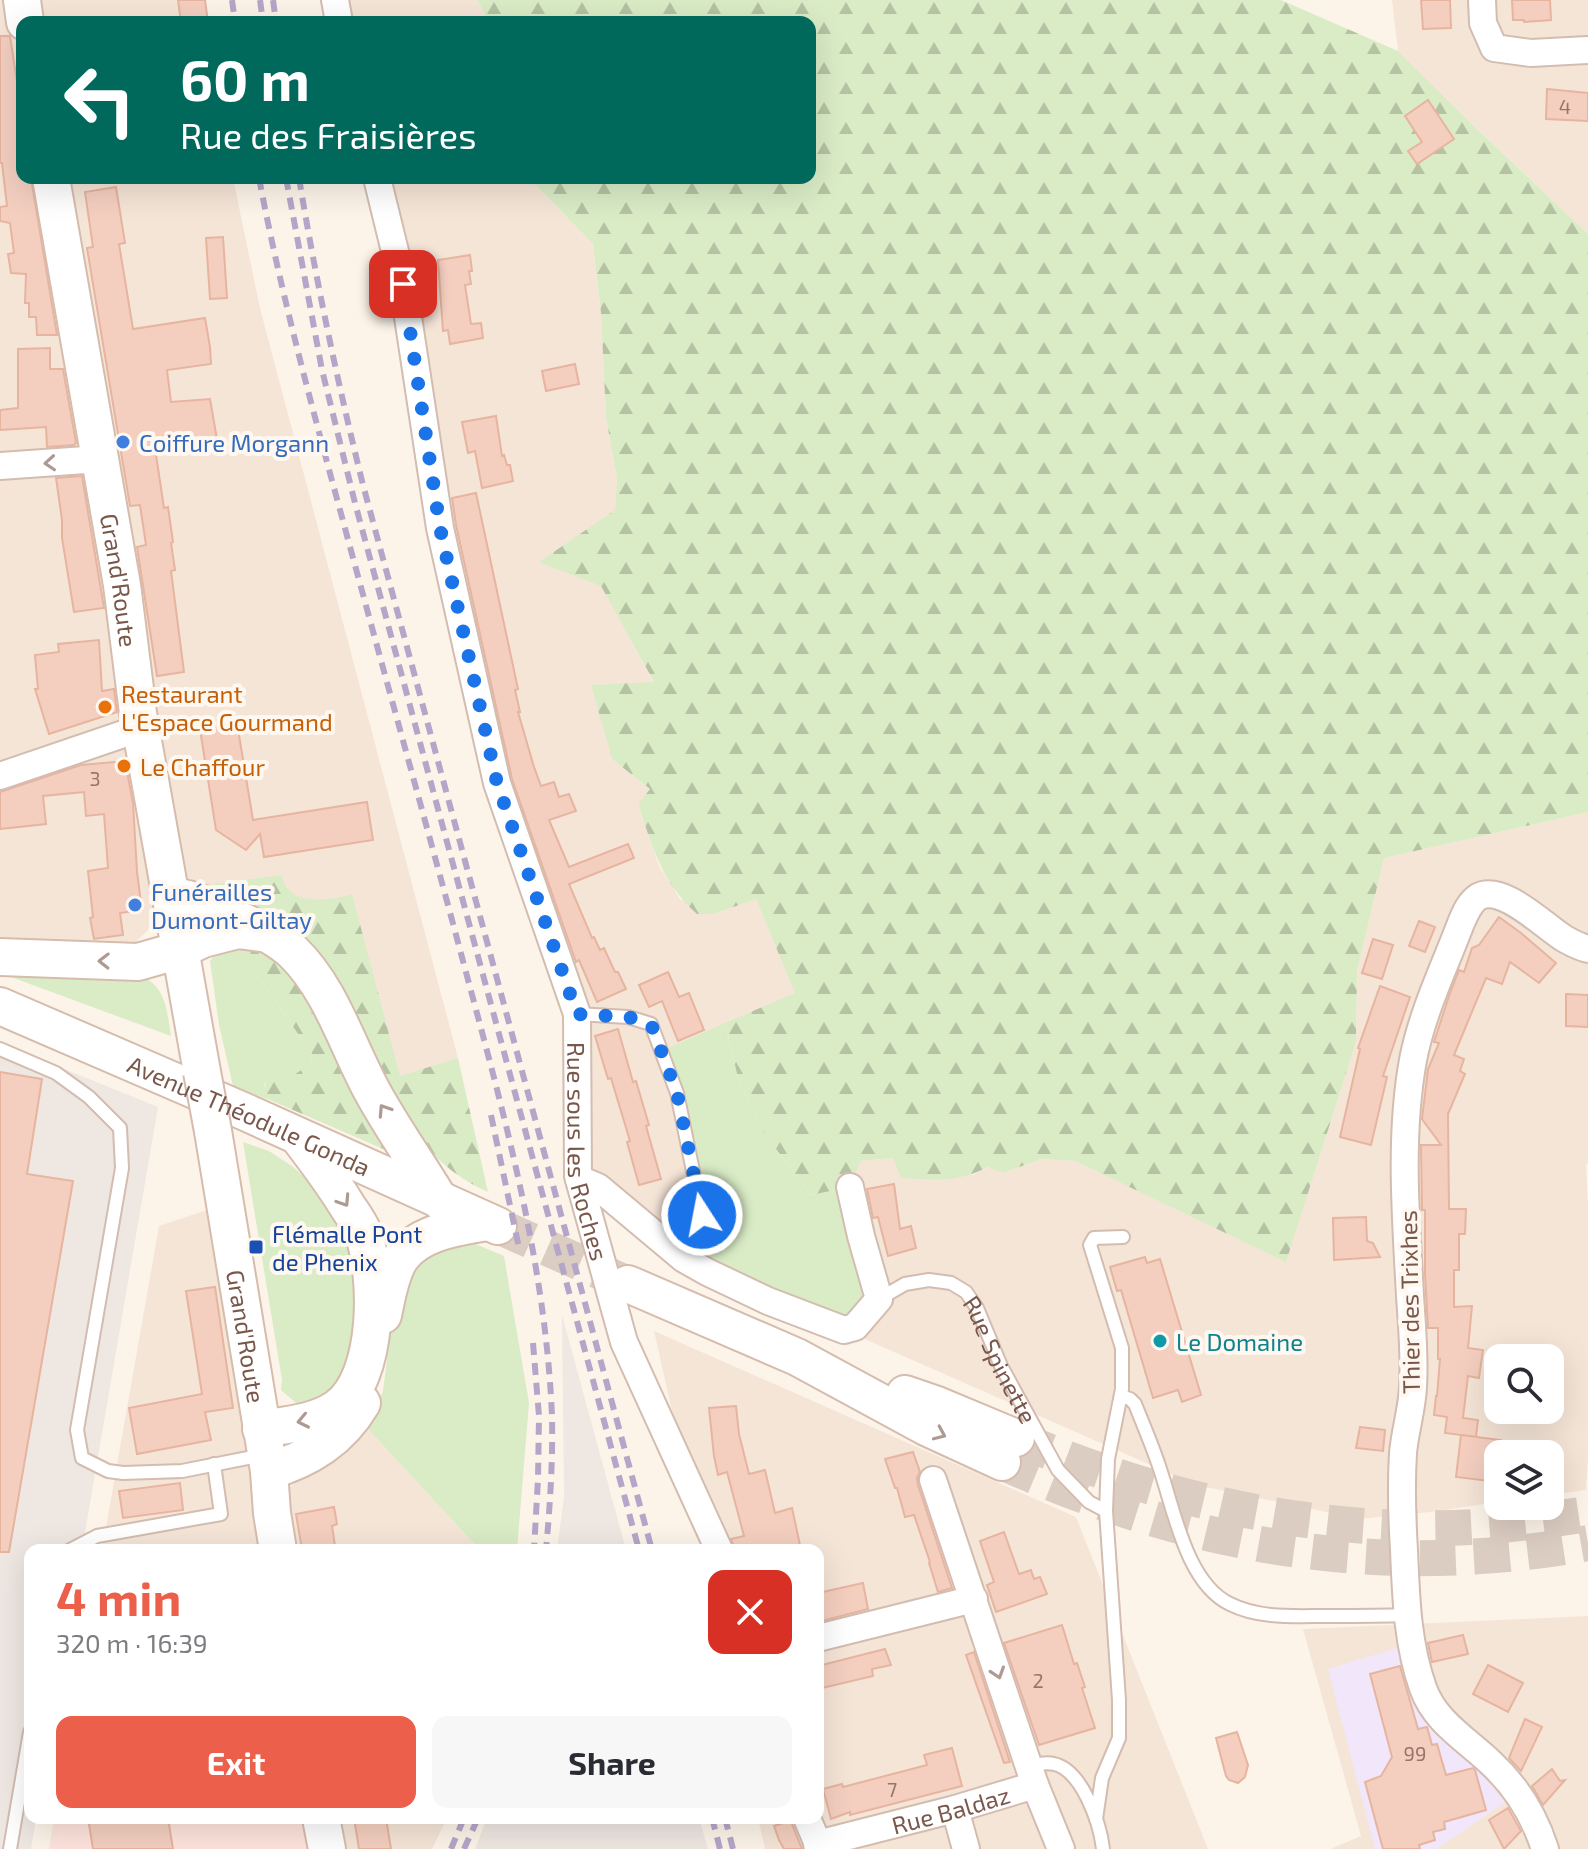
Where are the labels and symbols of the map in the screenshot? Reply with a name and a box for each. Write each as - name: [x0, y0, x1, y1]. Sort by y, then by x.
- house number: 4: [1559, 94, 1571, 118]
- pin: [369, 250, 437, 318]
- place label: Coiffure Morgann: [139, 428, 329, 457]
- marker: Coiffure Morgann: [114, 433, 132, 451]
- one-way arrow: [43, 454, 56, 471]
- street label: Grand'Route: [95, 511, 144, 649]
- place label: Restaurant L'Espace Gourmand: [121, 679, 333, 736]
- marker: Restaurant L'Espace Gourmand: [96, 698, 114, 716]
- place label: Le Chaffour: [140, 752, 266, 781]
- marker: Le Chaffour: [115, 757, 133, 775]
- house number: 3: [89, 766, 101, 790]
- place label: Funérailles Dumont-Giltay: [151, 877, 312, 934]
- marker: Funérailles Dumont-Giltay: [126, 896, 144, 914]
- one-way arrow: [97, 953, 110, 970]
- street label: Rue sous les Roches: [563, 1042, 615, 1263]
- street label: Avenue Théodule Gonda: [124, 1049, 375, 1181]
- one-way arrow: [379, 1105, 394, 1119]
- position arrow: [660, 1173, 744, 1257]
- one-way arrow: [334, 1193, 349, 1207]
- street label: Thier des Trixhes: [1393, 1210, 1425, 1394]
- place label: Flémalle Pont de Phenix: [272, 1219, 422, 1276]
- marker: Flémalle Pont de Phenix: [247, 1238, 265, 1256]
- street label: Grand'Route: [222, 1267, 272, 1405]
- street label: Rue Spinette: [958, 1289, 1044, 1428]
- place label: Le Domaine: [1176, 1327, 1303, 1356]
- marker: Le Domaine: [1151, 1332, 1169, 1350]
- one-way arrow: [297, 1412, 310, 1429]
- one-way arrow: [932, 1424, 946, 1440]
- one-way arrow: [989, 1666, 1005, 1679]
- house number: 2: [1032, 1668, 1044, 1692]
- house number: 99: [1404, 1741, 1426, 1765]
- house number: 7: [887, 1777, 897, 1801]
- street label: Rue Baldaz: [888, 1779, 1013, 1839]

